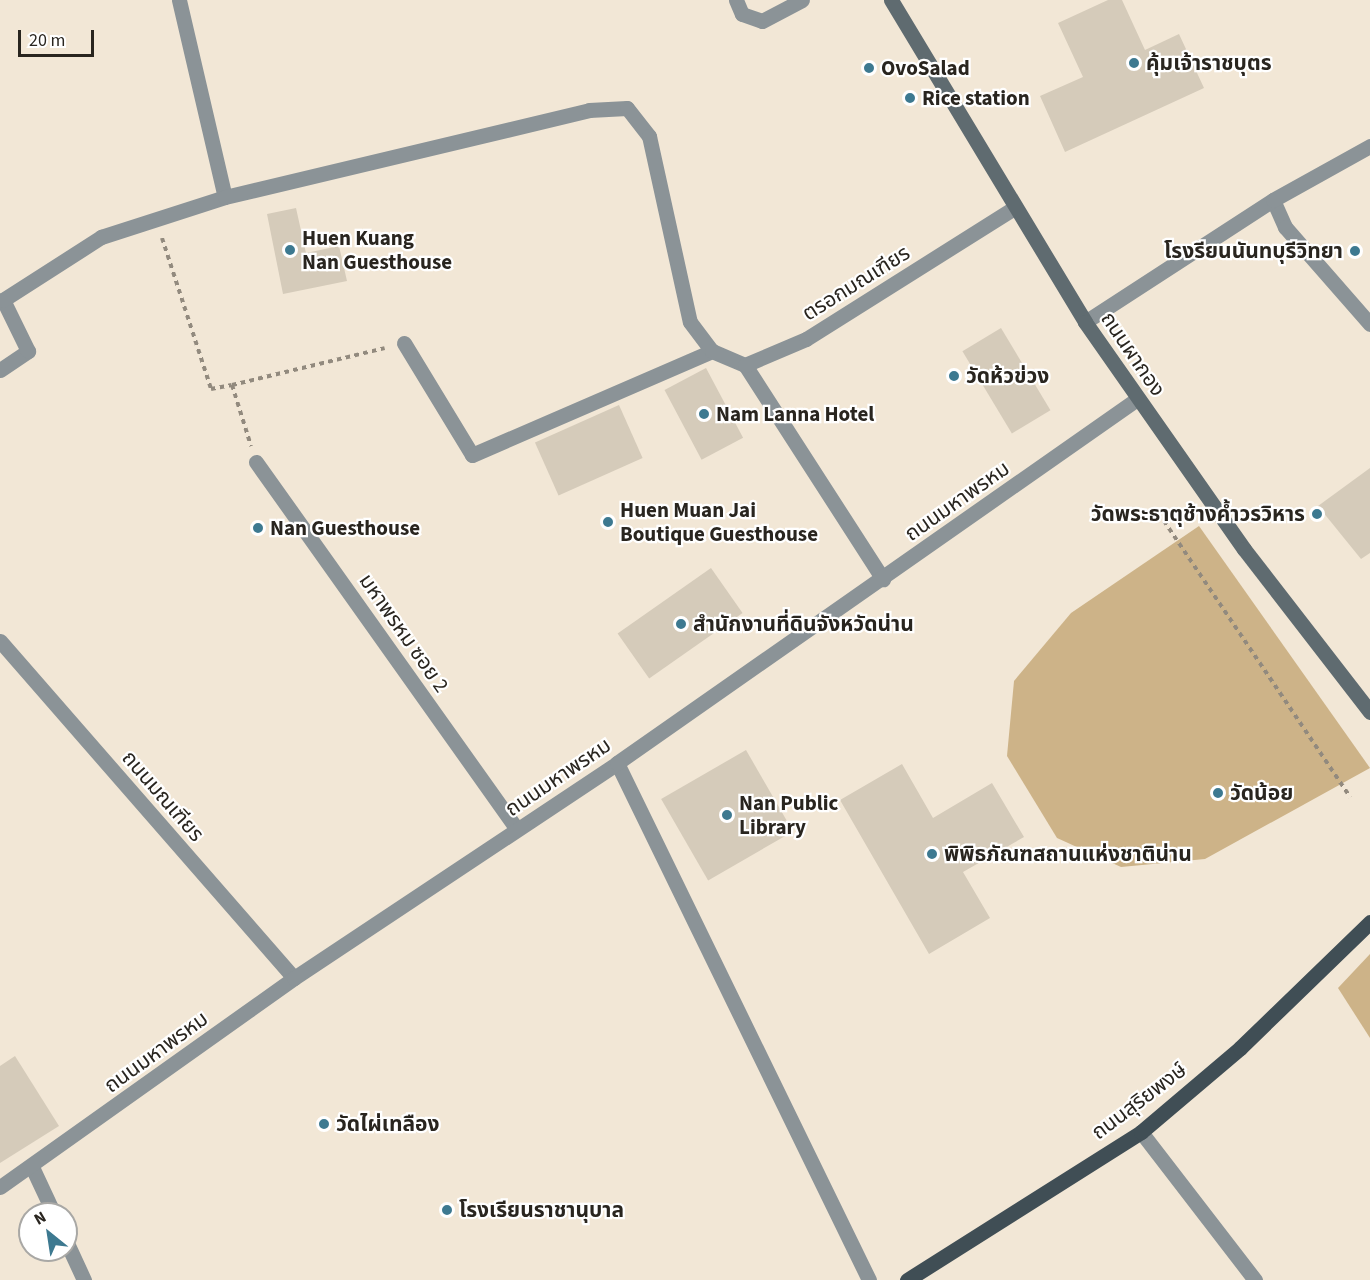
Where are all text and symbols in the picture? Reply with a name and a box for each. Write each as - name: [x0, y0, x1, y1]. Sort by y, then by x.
- scale bar: [21, 18, 98, 56]
- text: 20 m: [29, 28, 65, 53]
- place label: คุ้มเจ้าราชบุตร: [1146, 50, 1272, 76]
- place label: OvoSalad: [881, 55, 970, 81]
- marker: คุ้มเจ้าราชบุตร: [1127, 56, 1141, 70]
- marker: OvoSalad: [862, 61, 876, 75]
- place label: Rice station: [922, 85, 1030, 111]
- marker: Rice station: [903, 91, 917, 105]
- place label: Huen Kuang Nan Guesthouse: [302, 225, 452, 275]
- place label: โรงรียนนันทบุรีวิทยา: [1164, 238, 1343, 264]
- street label: ตรอกมณเฑียร: [798, 240, 914, 326]
- marker: Huen Kuang Nan Guesthouse: [283, 243, 297, 257]
- marker: โรงรียนนันทบุรีวิทยา: [1348, 244, 1362, 258]
- street label: ถนนผากอง: [1096, 307, 1170, 401]
- place label: วัดห้วข่วง: [966, 363, 1049, 389]
- marker: วัดห้วข่วง: [947, 369, 961, 383]
- place label: Nam Lanna Hotel: [716, 401, 874, 427]
- marker: Nam Lanna Hotel: [697, 407, 711, 421]
- street label: ถนนมหาพรหม: [900, 456, 1014, 546]
- place label: Huen Muan Jai Boutique Guesthouse: [620, 497, 818, 547]
- place label: วัดพระธาตุช้างค้ำวรวิหาร: [1091, 501, 1305, 527]
- marker: วัดพระธาตุช้างค้ำวรวิหาร: [1310, 507, 1324, 521]
- place label: Nan Guesthouse: [270, 515, 420, 541]
- marker: Huen Muan Jai Boutique Guesthouse: [601, 515, 615, 529]
- marker: Nan Guesthouse: [251, 521, 265, 535]
- street label: มหาพรหม ซอย 2: [354, 569, 454, 697]
- place label: สำนักงานที่ดินจังหวัดน่าน: [693, 611, 914, 637]
- marker: สำนักงานที่ดินจังหวัดน่าน: [674, 617, 688, 631]
- street label: ถนนมหาพรหม: [500, 732, 616, 822]
- street label: ถนนมณเฑียร: [117, 745, 209, 847]
- place label: วัดน้อย: [1230, 780, 1293, 806]
- marker: วัดน้อย: [1211, 786, 1225, 800]
- place label: Nan Public Library: [739, 790, 838, 840]
- marker: Nan Public Library: [720, 808, 734, 822]
- place label: พิพิธภัณฑสถานแห่งชาติน่าน: [944, 841, 1192, 867]
- marker: พิพิธภัณฑสถานแห่งชาติน่าน: [925, 847, 939, 861]
- street label: ถนนมหาพรหม: [99, 1006, 213, 1098]
- street label: ถนนสุริยพงษ์: [1087, 1057, 1191, 1145]
- place label: วัดไผ่เทลือง: [336, 1111, 439, 1137]
- marker: วัดไผ่เทลือง: [317, 1117, 331, 1131]
- place label: โรงเรียนราชานุบาล: [459, 1197, 624, 1223]
- north arrow: [18, 1202, 78, 1262]
- marker: โรงเรียนราชานุบาล: [440, 1203, 454, 1217]
- text: N: [30, 1206, 50, 1230]

